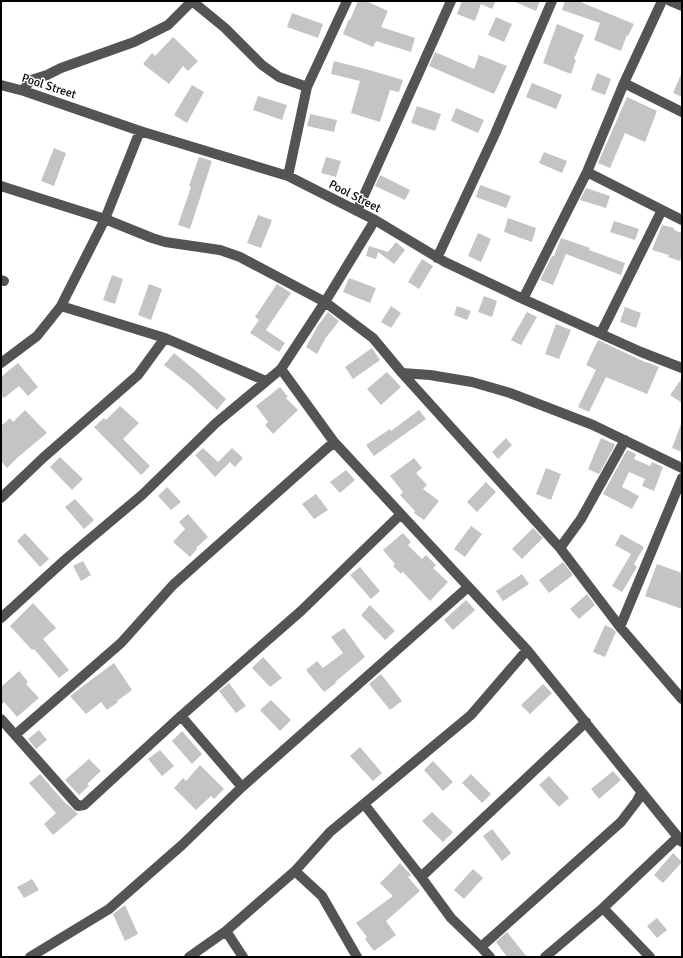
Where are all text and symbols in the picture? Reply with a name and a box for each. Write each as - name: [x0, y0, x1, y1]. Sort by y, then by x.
- street label: Pool Street: [20, 71, 78, 102]
- street label: Pool Street: [326, 177, 383, 216]

